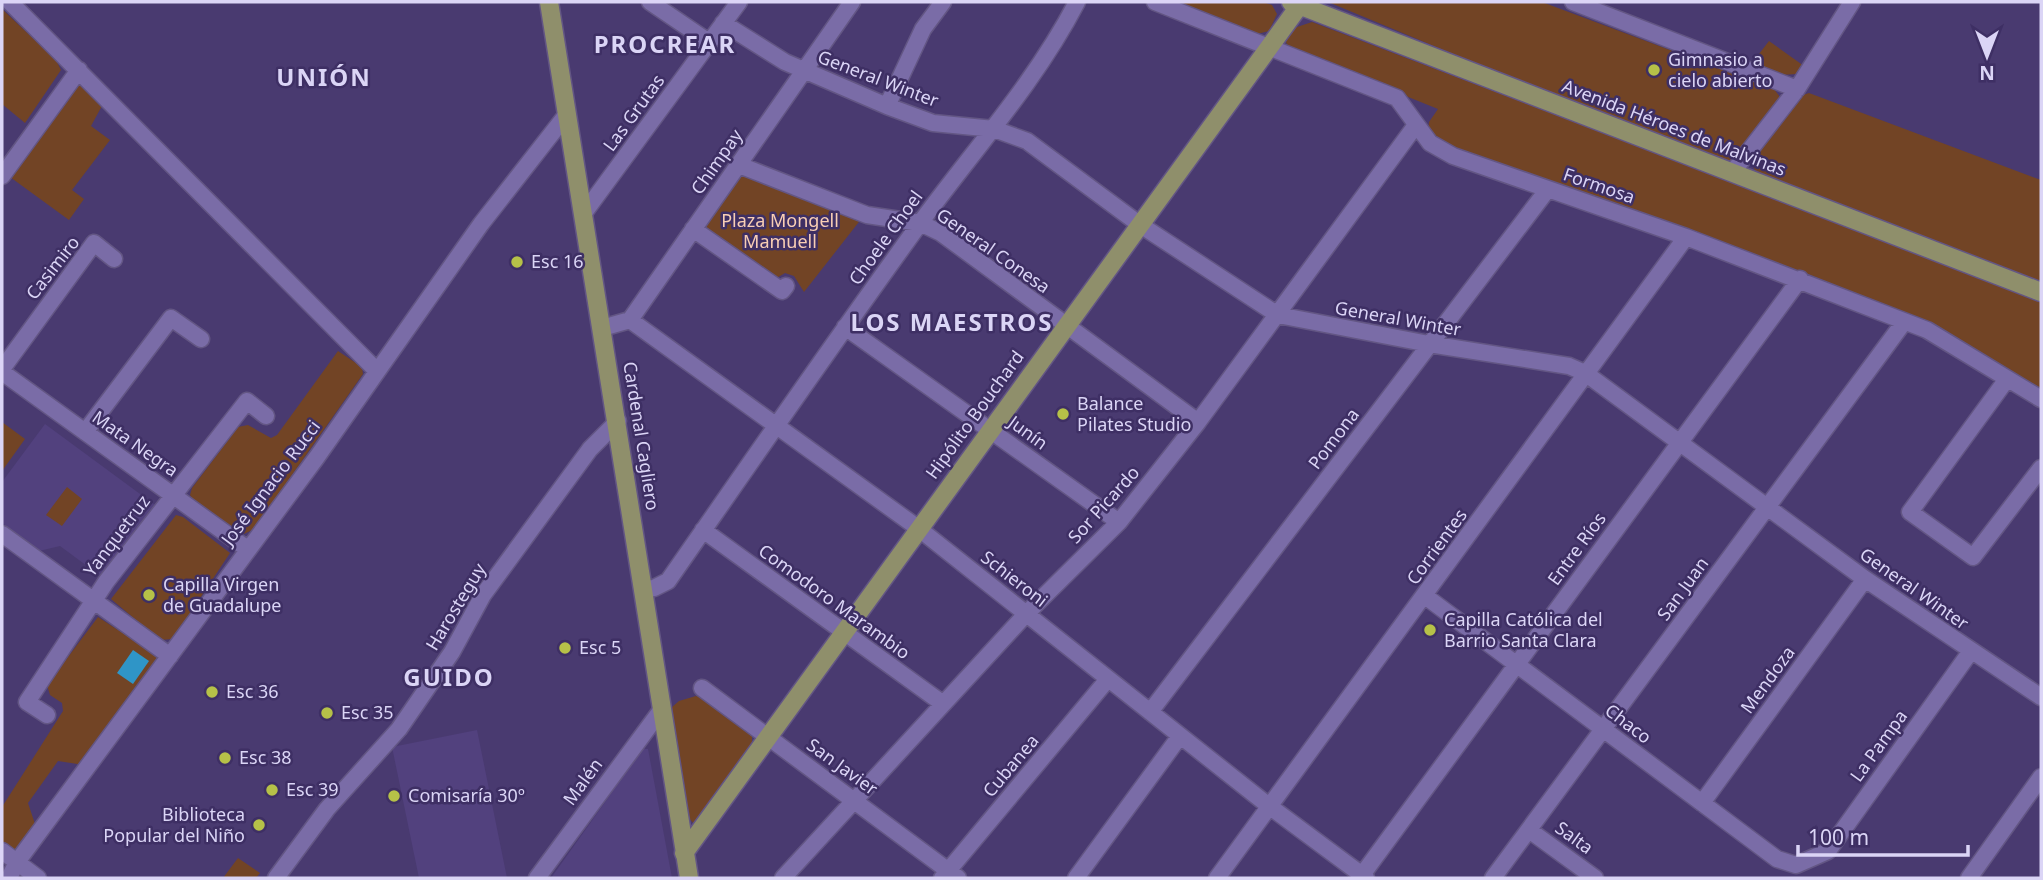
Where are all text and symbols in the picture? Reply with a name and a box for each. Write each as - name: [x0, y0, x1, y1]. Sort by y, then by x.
- north arrow: [1952, 21, 2022, 91]
- district label: PROCREAR: [594, 27, 736, 60]
- street label: General Winter: [814, 44, 943, 112]
- place label: Gimnasio a cielo abierto: [1668, 47, 1772, 92]
- district label: UNIÓN: [276, 60, 372, 93]
- text: N: [1979, 60, 1995, 86]
- marker: Gimnasio a cielo abierto: [1646, 62, 1662, 78]
- street label: Las Grutas: [597, 69, 669, 156]
- street label: Avenida Héroes de Malvinas: [1559, 73, 1790, 181]
- street label: Chimpay: [685, 123, 748, 199]
- street label: Formosa: [1560, 162, 1638, 208]
- street label: Choele Choel: [843, 185, 928, 289]
- street label: General Conesa: [932, 202, 1055, 298]
- park label: Plaza Mongell Mamuell: [721, 208, 839, 253]
- street label: Casimiro: [20, 231, 85, 304]
- place label: Esc 16: [531, 249, 584, 273]
- marker: Esc 16: [509, 254, 525, 270]
- street label: General Winter: [1333, 295, 1464, 341]
- district label: LOS MAESTROS: [850, 305, 1054, 338]
- street label: Hipólito Bouchard: [920, 345, 1029, 483]
- street label: Cardenal Cagliero: [618, 360, 666, 512]
- place label: Balance Pilates Studio: [1077, 391, 1191, 436]
- street label: Pomona: [1302, 403, 1364, 474]
- street label: Mata Negra: [88, 405, 183, 482]
- marker: Balance Pilates Studio: [1055, 406, 1071, 422]
- street label: Junín: [1003, 409, 1053, 455]
- street label: José Ignacio Rucci: [214, 415, 325, 551]
- street label: Sor Picardo: [1062, 461, 1144, 548]
- street label: Yanquetruz: [78, 490, 155, 581]
- street label: Corrientes: [1401, 504, 1472, 589]
- street label: Entre Ríos: [1542, 507, 1611, 590]
- street label: Comodoro Marambio: [754, 538, 915, 664]
- street label: General Winter: [1855, 542, 1974, 635]
- street label: Schieroni: [976, 545, 1053, 612]
- street label: San Juan: [1651, 552, 1713, 625]
- street label: Harosteguy: [420, 558, 491, 655]
- place label: Capilla Virgen de Guadalupe: [163, 572, 281, 617]
- marker: Capilla Virgen de Guadalupe: [141, 587, 157, 603]
- place label: Capilla Católica del Barrio Santa Clara: [1444, 607, 1603, 652]
- marker: Capilla Católica del Barrio Santa Clara: [1422, 622, 1438, 638]
- place label: Esc 5: [579, 635, 621, 659]
- marker: Esc 5: [557, 640, 573, 656]
- street label: Mendoza: [1735, 641, 1800, 718]
- district label: GUIDO: [403, 660, 495, 693]
- place label: Esc 36: [226, 679, 279, 703]
- marker: Esc 36: [204, 684, 220, 700]
- street label: Chaco: [1601, 698, 1657, 748]
- place label: Esc 35: [341, 700, 394, 724]
- marker: Esc 35: [319, 705, 335, 721]
- street label: La Pampa: [1844, 705, 1912, 786]
- street label: Cubanea: [977, 729, 1044, 802]
- street label: San Javier: [802, 732, 883, 800]
- place label: Esc 38: [239, 745, 292, 769]
- marker: Esc 38: [217, 750, 233, 766]
- street label: Malén: [557, 753, 607, 810]
- place label: Esc 39: [286, 777, 339, 801]
- marker: Esc 39: [264, 782, 280, 798]
- place label: Comisaría 30º: [408, 783, 525, 807]
- marker: Comisaría 30º: [386, 788, 402, 804]
- place label: Biblioteca Popular del Niño: [103, 802, 245, 847]
- scale bar: [1798, 814, 1968, 858]
- street label: Salta: [1551, 815, 1598, 859]
- marker: Biblioteca Popular del Niño: [251, 817, 267, 833]
- text: 100 m: [1808, 823, 1869, 851]

